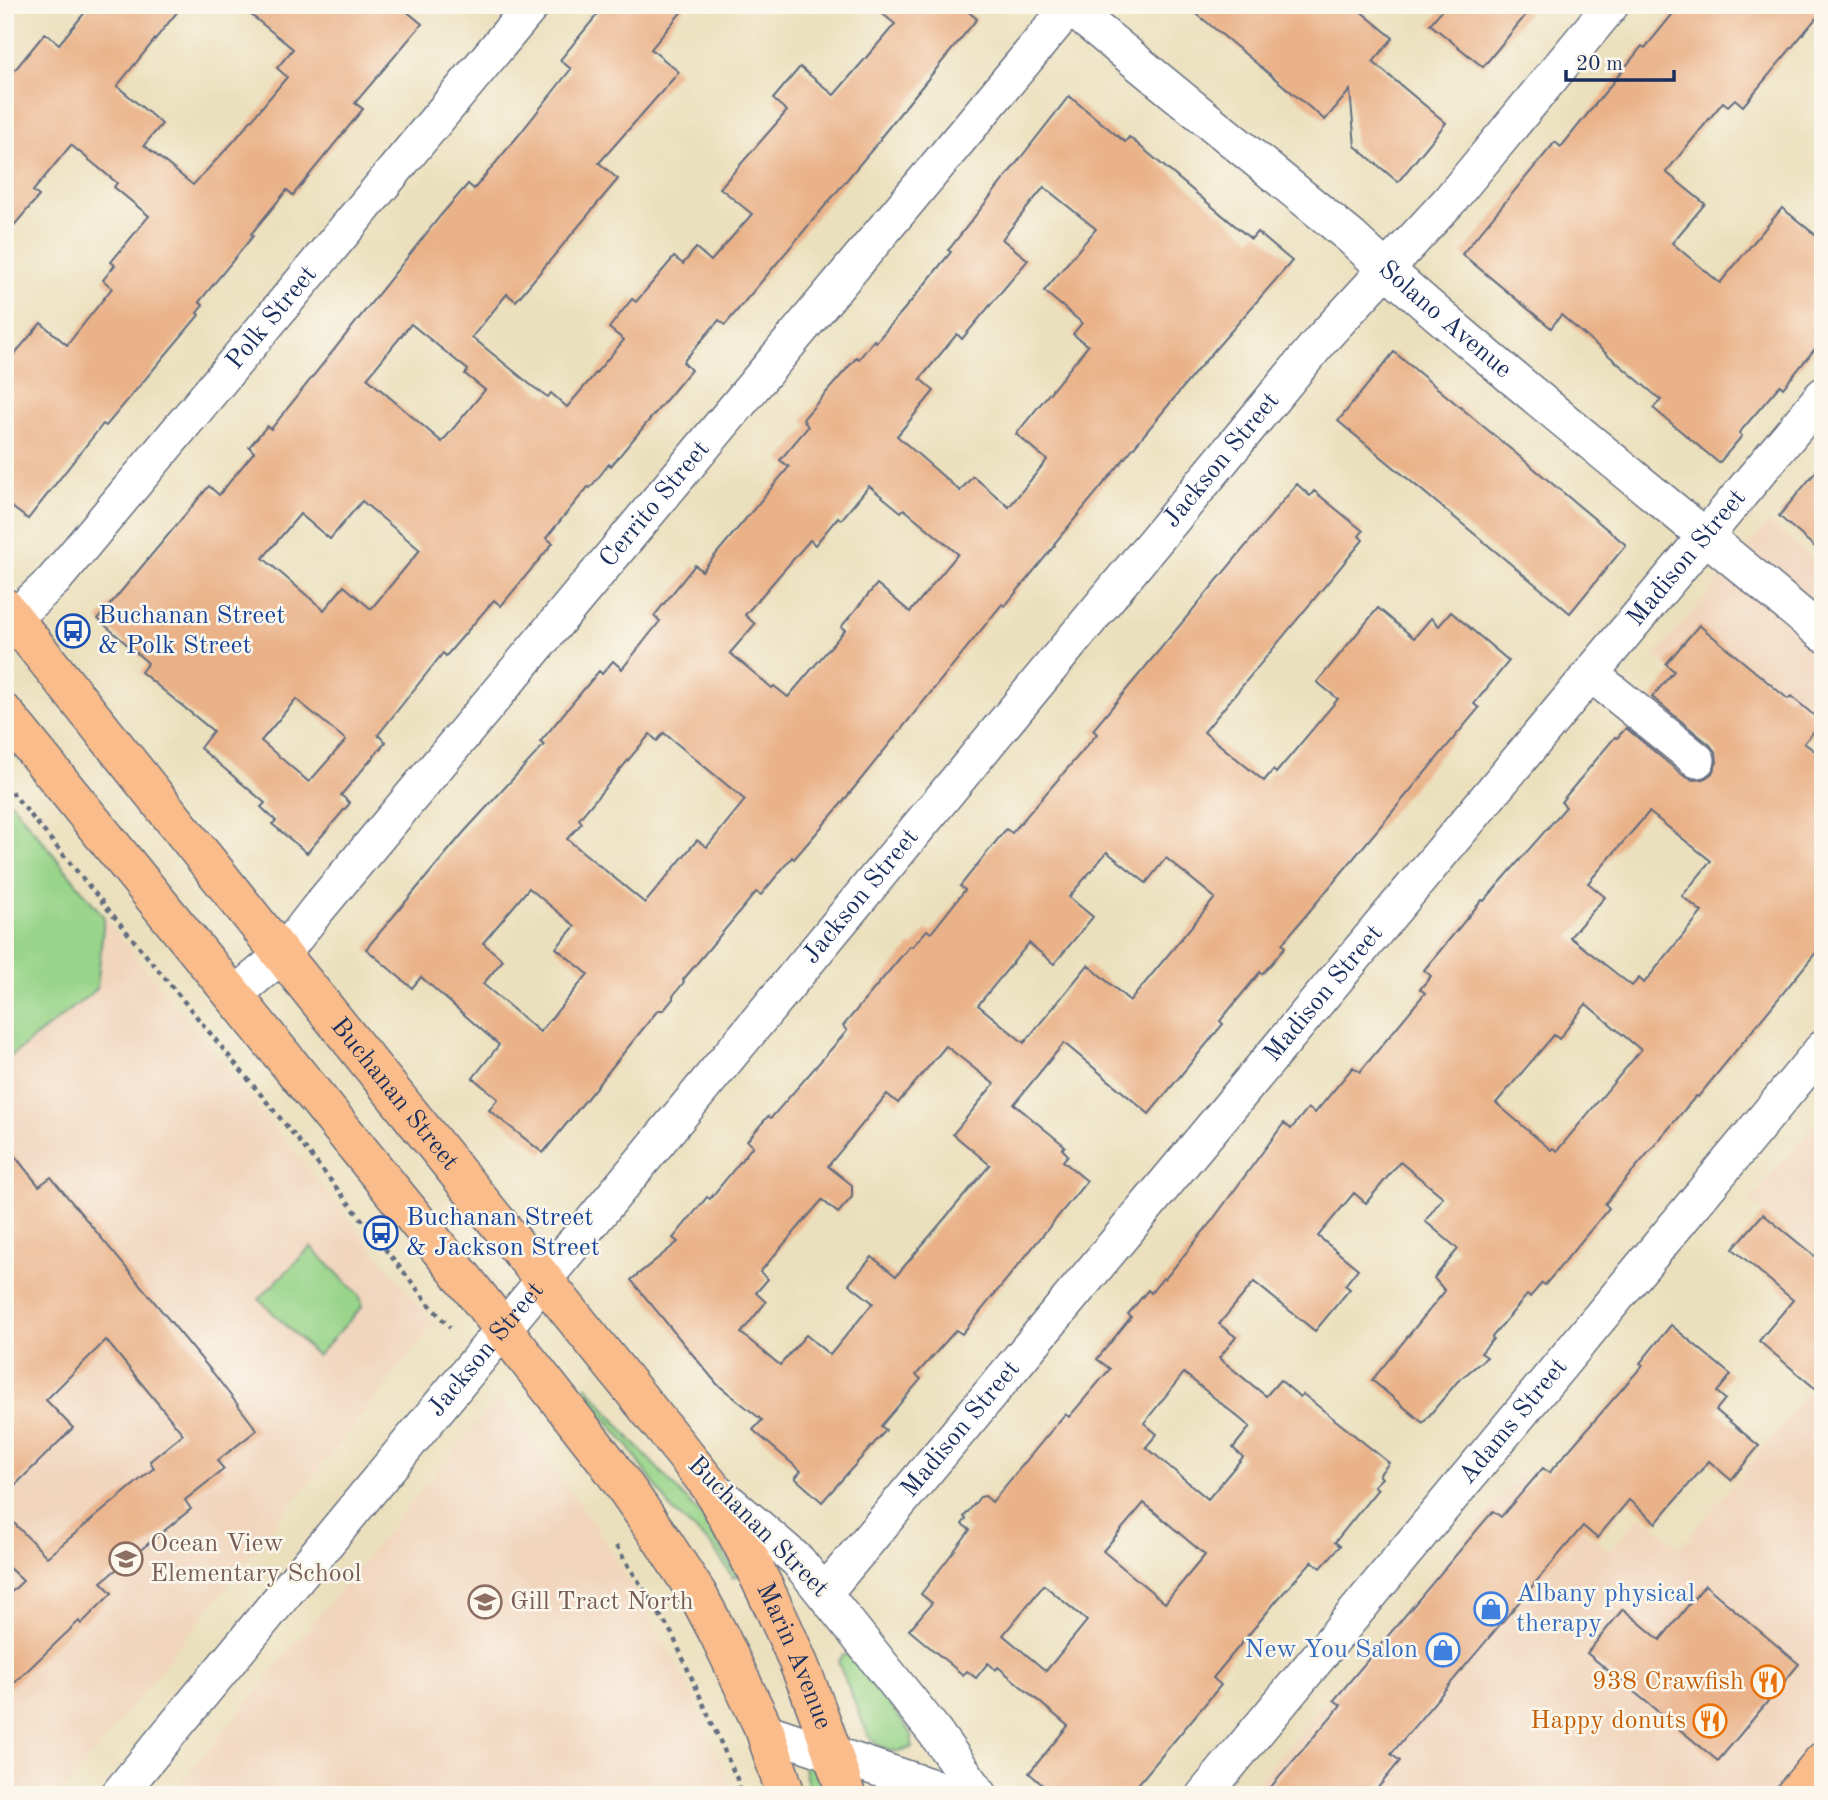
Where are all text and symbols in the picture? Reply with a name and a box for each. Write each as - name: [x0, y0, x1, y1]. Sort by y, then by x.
- scale bar: [1566, 38, 1674, 82]
- text: 20 m: [1576, 54, 1623, 75]
- street label: Solano Avenue: [1373, 256, 1516, 384]
- street label: Polk Street: [222, 261, 322, 375]
- street label: Jackson Street: [1159, 388, 1285, 533]
- street label: Cerrito Street: [595, 436, 715, 572]
- street label: Madison Street: [1623, 485, 1751, 632]
- place label: Buchanan Street & Polk Street: [98, 603, 285, 659]
- bus stop icon: Buchanan Street & Polk Street: [54, 612, 92, 650]
- street label: Jackson Street: [798, 824, 924, 969]
- street label: Madison Street: [1260, 920, 1388, 1067]
- street label: Buchanan Street: [325, 1013, 463, 1175]
- place label: Buchanan Street & Jackson Street: [406, 1205, 600, 1261]
- bus stop icon: Buchanan Street & Jackson Street: [362, 1214, 400, 1252]
- street label: Jackson Street: [423, 1277, 549, 1422]
- street label: Adams Street: [1454, 1354, 1573, 1489]
- street label: Madison Street: [896, 1356, 1025, 1503]
- street label: Buchanan Street: [683, 1452, 833, 1602]
- place label: Ocean View Elementary School: [150, 1531, 362, 1587]
- school or university icon: Ocean View Elementary School: [107, 1540, 145, 1578]
- street label: Marin Avenue: [751, 1579, 836, 1733]
- place label: Albany physical therapy: [1516, 1581, 1695, 1637]
- school or university icon: Gill Tract North: [466, 1583, 504, 1621]
- place label: Gill Tract North: [510, 1589, 694, 1615]
- shop icon: Albany physical therapy: [1472, 1590, 1510, 1628]
- shop icon: New You Salon: [1424, 1631, 1462, 1669]
- place label: New You Salon: [1245, 1637, 1418, 1663]
- restaurant icon: 938 Crawfish: [1749, 1663, 1787, 1701]
- place label: 938 Crawfish: [1592, 1669, 1744, 1695]
- restaurant icon: Happy donuts: [1691, 1702, 1729, 1740]
- place label: Happy donuts: [1530, 1708, 1686, 1734]

